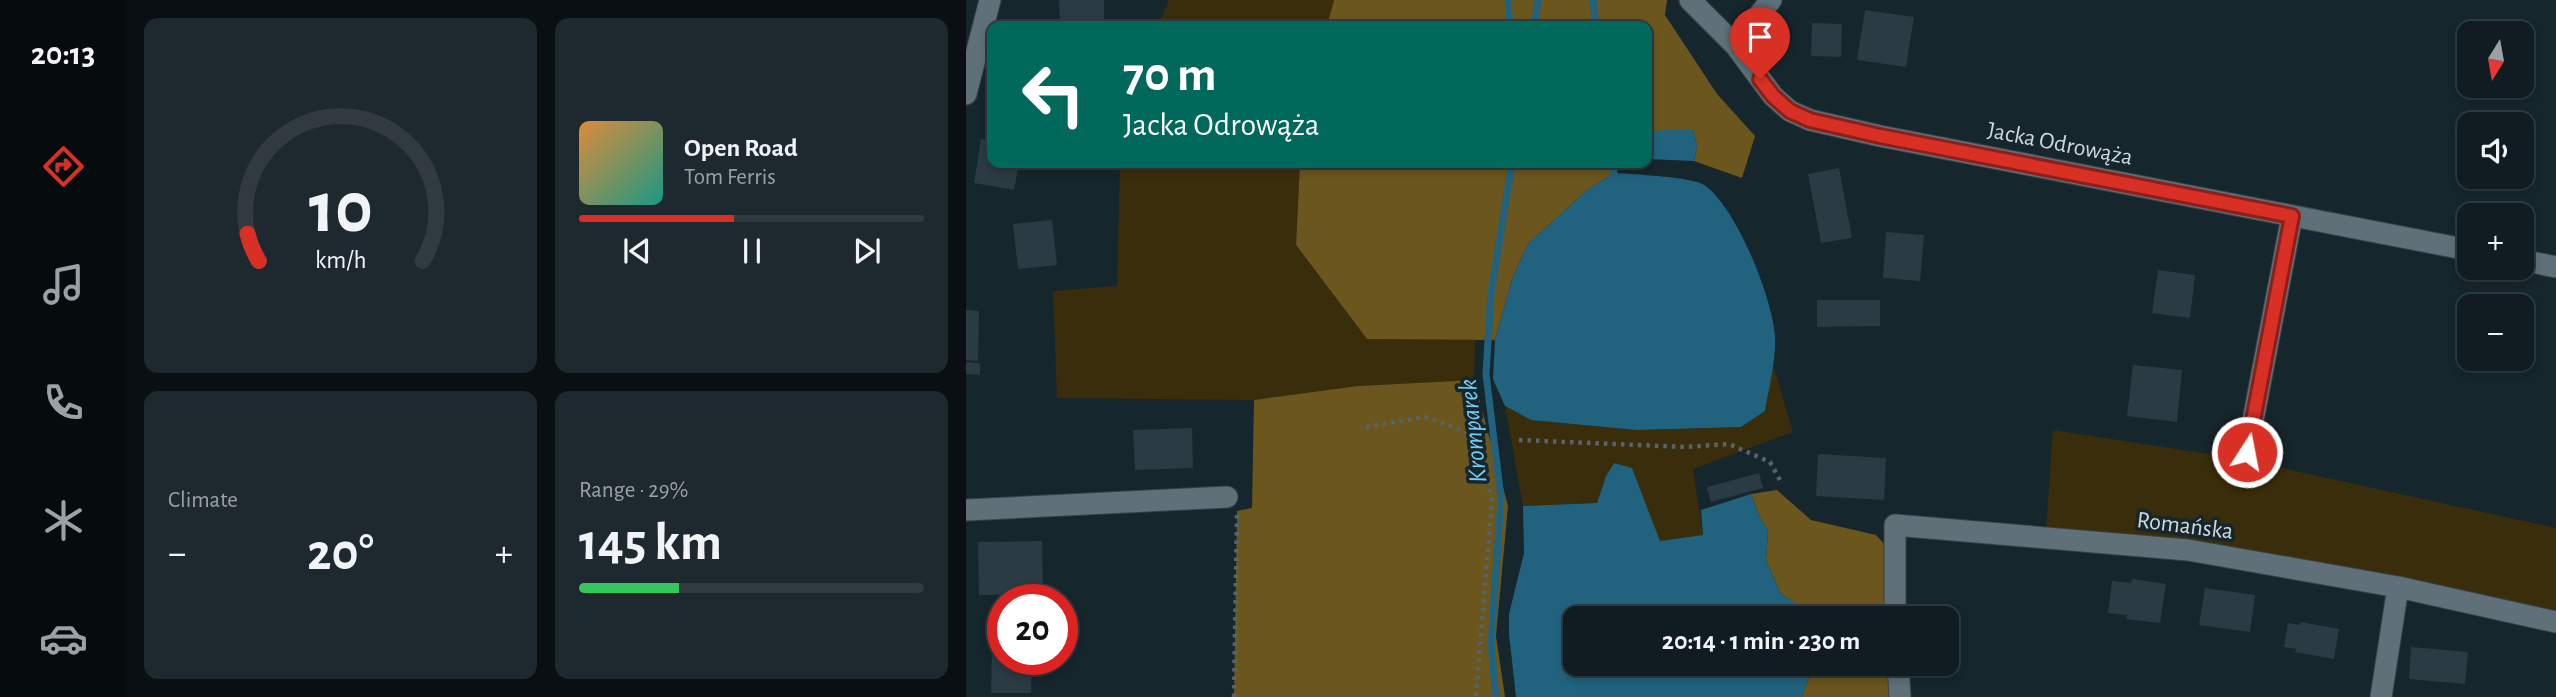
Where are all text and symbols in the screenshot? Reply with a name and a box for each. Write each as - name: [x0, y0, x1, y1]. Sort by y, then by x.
- pin: [1730, 7, 1790, 79]
- icon: arrive: [1741, 18, 1779, 56]
- north arrow: [2457, 21, 2534, 98]
- map controls: [2457, 21, 2534, 371]
- text: 20:13: [31, 38, 95, 70]
- icon: left: [1008, 49, 1099, 140]
- text: 70 m: [1123, 51, 1217, 100]
- text: Jacka Odrowąża: [1123, 109, 1320, 141]
- button: sound: [2457, 112, 2534, 189]
- street label: Jacka Odrowąża: [1985, 118, 2135, 170]
- text: Open Road: [684, 135, 798, 161]
- icon: directions: [39, 142, 88, 191]
- text: Tom Ferris: [684, 166, 776, 189]
- text: 10: [308, 174, 373, 247]
- button: +: [2457, 203, 2534, 280]
- icon: previous: [618, 232, 656, 270]
- icon: pause: [733, 232, 771, 270]
- icon: next: [848, 232, 886, 270]
- text: km/h: [315, 248, 366, 273]
- icon: music: [39, 260, 88, 309]
- button: −: [2457, 294, 2534, 371]
- icon: phone: [39, 378, 88, 427]
- water label: Kromparek: [1455, 378, 1491, 484]
- position arrow: [2210, 415, 2284, 489]
- text: Range · 29%: [579, 479, 688, 502]
- text: Climate: [168, 489, 238, 512]
- icon: climate: [39, 496, 88, 545]
- street label: Romańska: [2135, 508, 2235, 544]
- text: 145 km: [579, 517, 722, 569]
- text: 20°: [307, 527, 374, 579]
- text: −: [168, 535, 186, 573]
- text: +: [495, 535, 513, 573]
- speed limit sign: 20: [987, 584, 1078, 675]
- icon: car: [39, 614, 88, 663]
- text: 20:14 · 1 min · 230 m: [1662, 628, 1860, 654]

